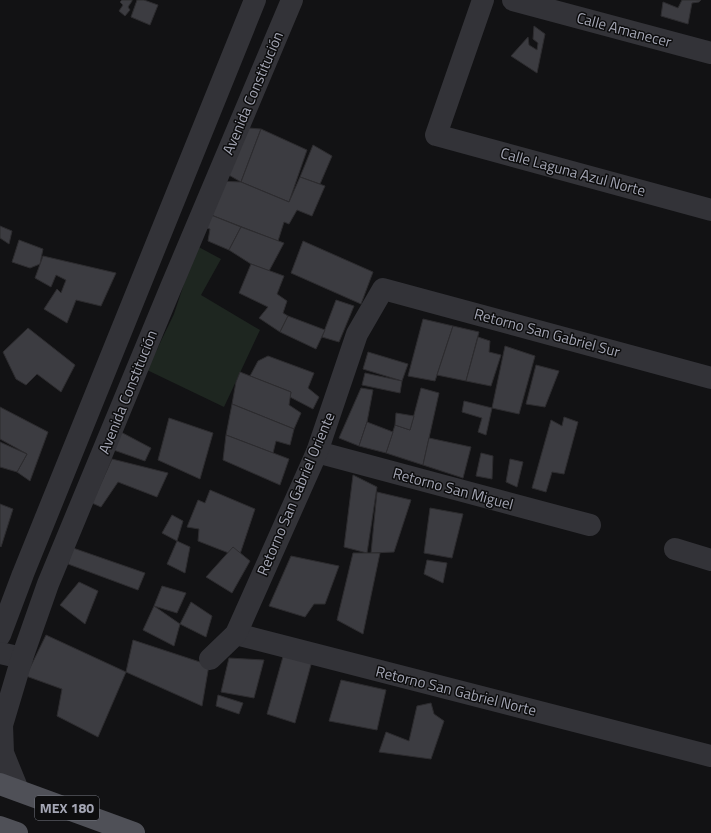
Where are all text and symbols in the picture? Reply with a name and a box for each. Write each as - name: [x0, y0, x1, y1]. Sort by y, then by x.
- street label: Calle Amanecer: [574, 6, 674, 53]
- street label: Avenida Constitución: [216, 28, 289, 158]
- street label: Calle Laguna Azul Norte: [498, 141, 648, 202]
- street label: Retorno San Gabriel Sur: [472, 302, 623, 363]
- street label: Avenida Constitución: [92, 326, 163, 457]
- street label: Retorno San Gabriel Oriente: [251, 409, 340, 579]
- street label: Retorno San Miguel: [390, 461, 516, 516]
- street label: Retorno San Gabriel Norte: [373, 659, 539, 722]
- road number: MEX 180: [35, 796, 99, 820]

